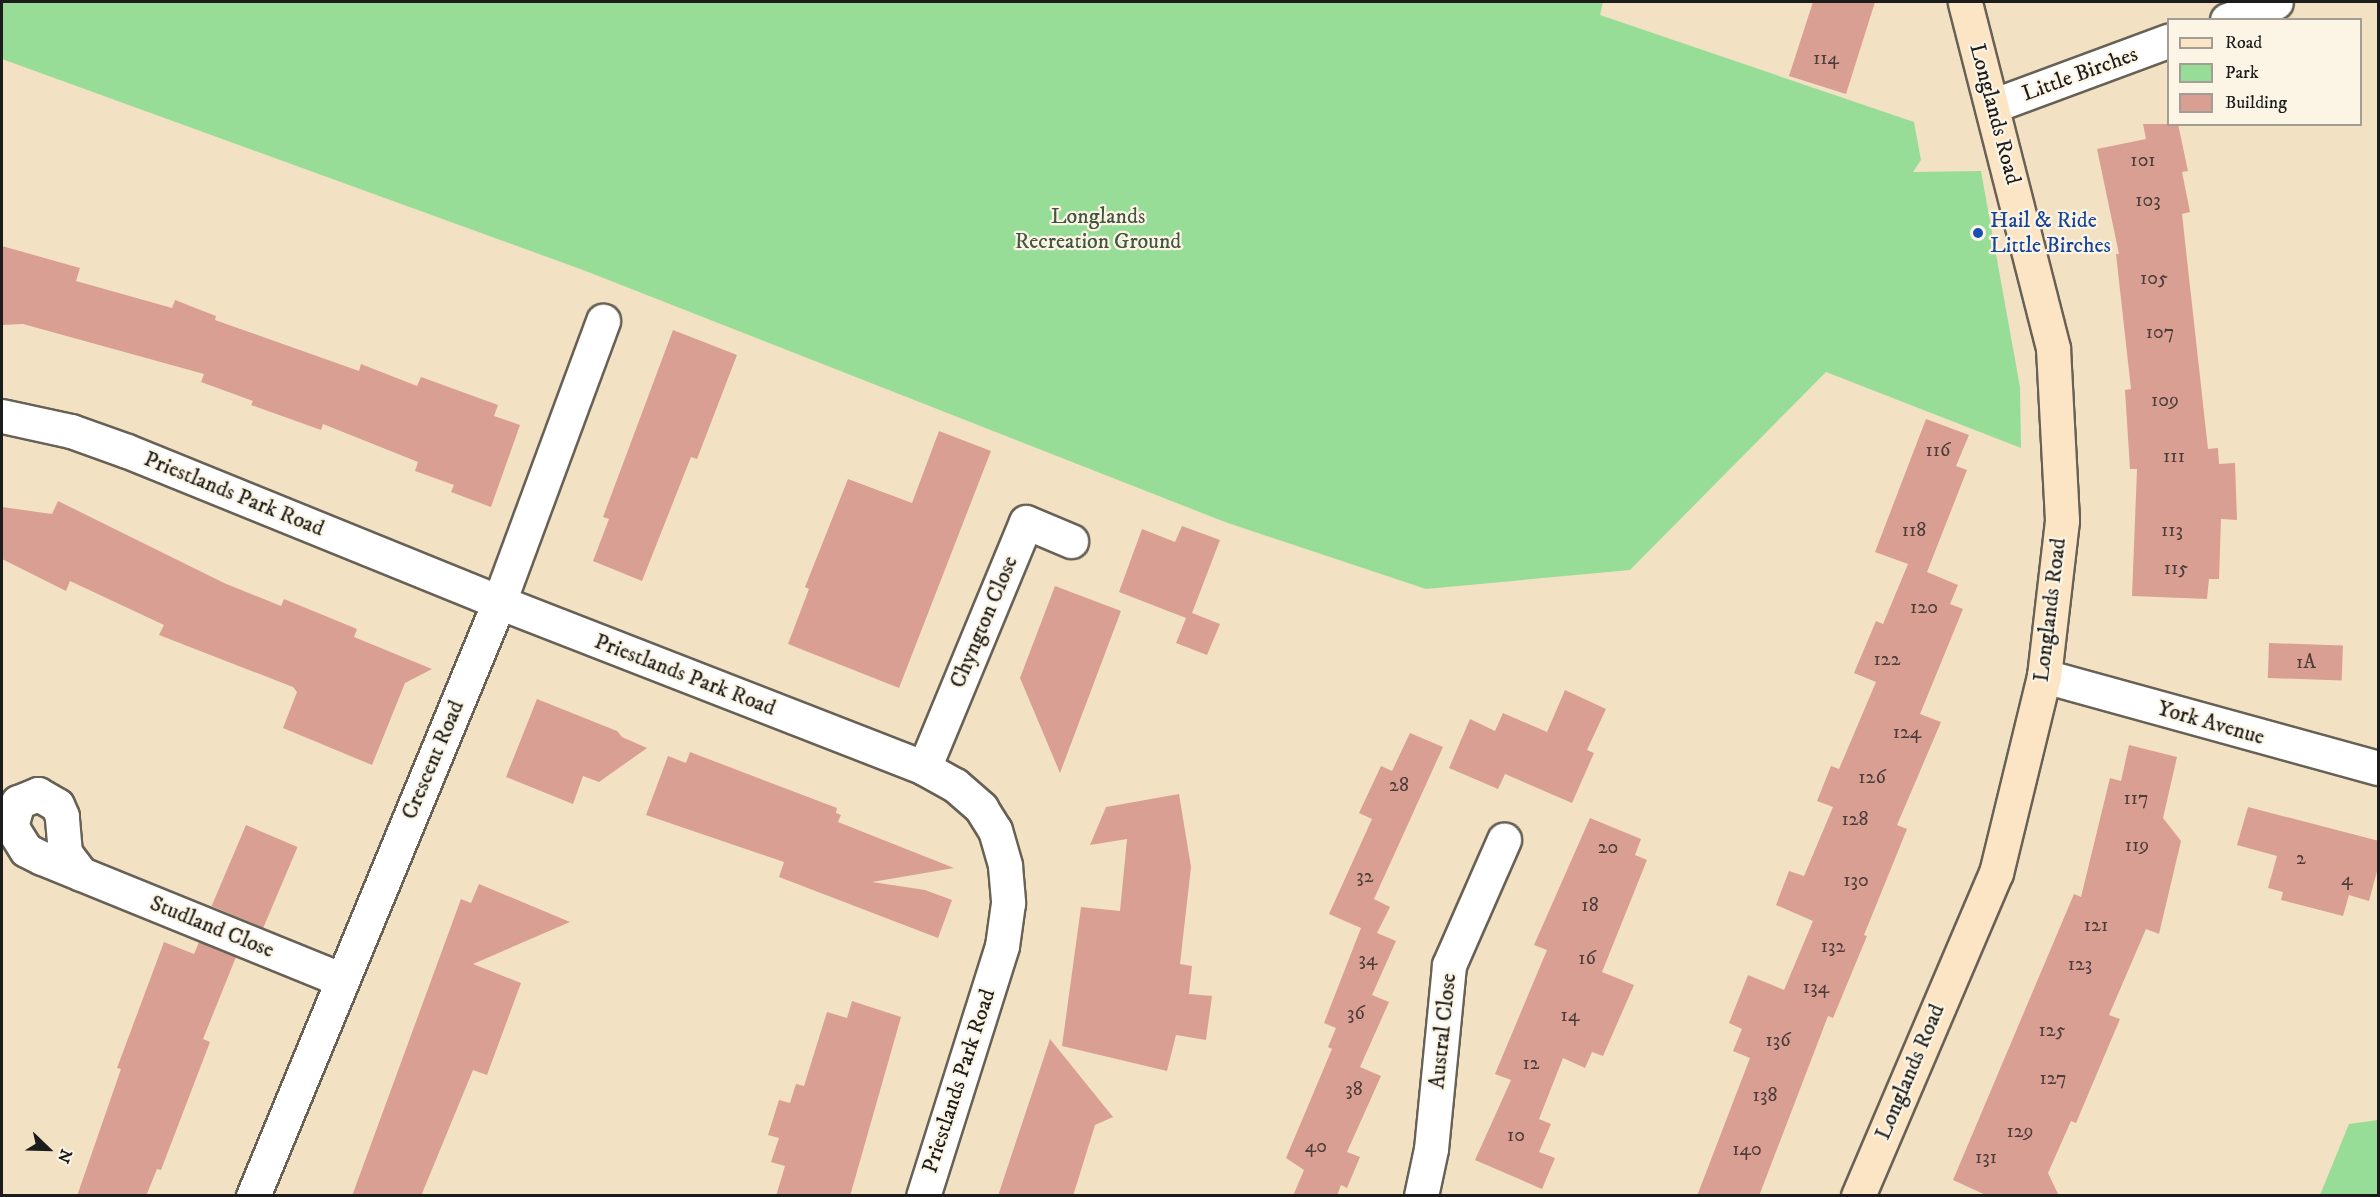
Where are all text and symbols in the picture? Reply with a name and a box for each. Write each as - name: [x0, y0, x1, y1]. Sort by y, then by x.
- legend: [2167, 18, 2362, 126]
- text: Road: [2225, 32, 2262, 54]
- street label: Longlands Road: [1964, 41, 2026, 187]
- street label: Little Birches: [2019, 41, 2141, 107]
- house number: 114: [1813, 46, 1839, 70]
- text: Park: [2225, 62, 2259, 84]
- text: Building: [2225, 92, 2287, 114]
- house number: 101: [2130, 148, 2156, 172]
- house number: 103: [2135, 188, 2161, 212]
- park label: Longlands Recreation Ground: [1015, 203, 1181, 254]
- place label: Hail & Ride Little Birches: [1990, 207, 2111, 258]
- marker: Hail & Ride Little Birches: [1971, 226, 1985, 240]
- house number: 105: [2140, 266, 2168, 290]
- house number: 107: [2146, 320, 2174, 344]
- house number: 109: [2151, 388, 2179, 412]
- house number: 116: [1925, 438, 1951, 462]
- house number: 111: [2163, 444, 2185, 468]
- street label: Priestlands Park Road: [140, 446, 328, 542]
- house number: 118: [1902, 518, 1926, 542]
- house number: 113: [2161, 518, 2183, 542]
- street label: Longlands Road: [2028, 537, 2072, 683]
- street label: Chyngton Close: [944, 552, 1024, 692]
- house number: 115: [2164, 556, 2188, 580]
- house number: 120: [1910, 595, 1938, 619]
- street label: Priestlands Park Road: [591, 628, 779, 722]
- house number: 122: [1874, 647, 1900, 671]
- house number: 1A: [2296, 650, 2316, 674]
- street label: York Avenue: [2154, 695, 2268, 751]
- street label: Crescent Road: [396, 697, 470, 823]
- house number: 124: [1893, 720, 1921, 744]
- house number: 126: [1858, 765, 1886, 789]
- house number: 28: [1389, 773, 1409, 797]
- house number: 117: [2123, 786, 2149, 810]
- house number: 128: [1841, 807, 1869, 831]
- house number: 119: [2125, 833, 2149, 857]
- house number: 20: [1598, 835, 1618, 859]
- house number: 2: [2296, 846, 2306, 870]
- house number: 32: [1356, 864, 1374, 888]
- house number: 4: [2341, 867, 2353, 891]
- house number: 130: [1843, 868, 1869, 892]
- street label: Studland Close: [146, 890, 278, 964]
- house number: 18: [1581, 893, 1599, 917]
- house number: 121: [2084, 913, 2108, 937]
- house number: 132: [1821, 934, 1845, 958]
- house number: 16: [1578, 946, 1596, 970]
- house number: 34: [1359, 947, 1377, 971]
- house number: 123: [2068, 952, 2092, 976]
- street label: Austral Close: [1424, 972, 1462, 1090]
- house number: 134: [1803, 975, 1829, 999]
- street label: Priestlands Park Road: [917, 986, 1001, 1176]
- street label: Longlands Road: [1870, 1000, 1950, 1144]
- house number: 36: [1347, 1001, 1365, 1025]
- house number: 14: [1561, 1003, 1579, 1027]
- house number: 125: [2039, 1018, 2065, 1042]
- house number: 136: [1765, 1028, 1791, 1052]
- house number: 12: [1522, 1051, 1540, 1075]
- house number: 127: [2039, 1066, 2067, 1090]
- house number: 38: [1345, 1077, 1363, 1101]
- house number: 138: [1753, 1083, 1777, 1107]
- north arrow: [18, 1119, 78, 1179]
- house number: 129: [2006, 1119, 2034, 1143]
- house number: 10: [1507, 1123, 1525, 1147]
- house number: 40: [1305, 1134, 1327, 1158]
- house number: 140: [1732, 1137, 1762, 1161]
- house number: 131: [1975, 1145, 1997, 1169]
- text: N: [53, 1146, 76, 1166]

